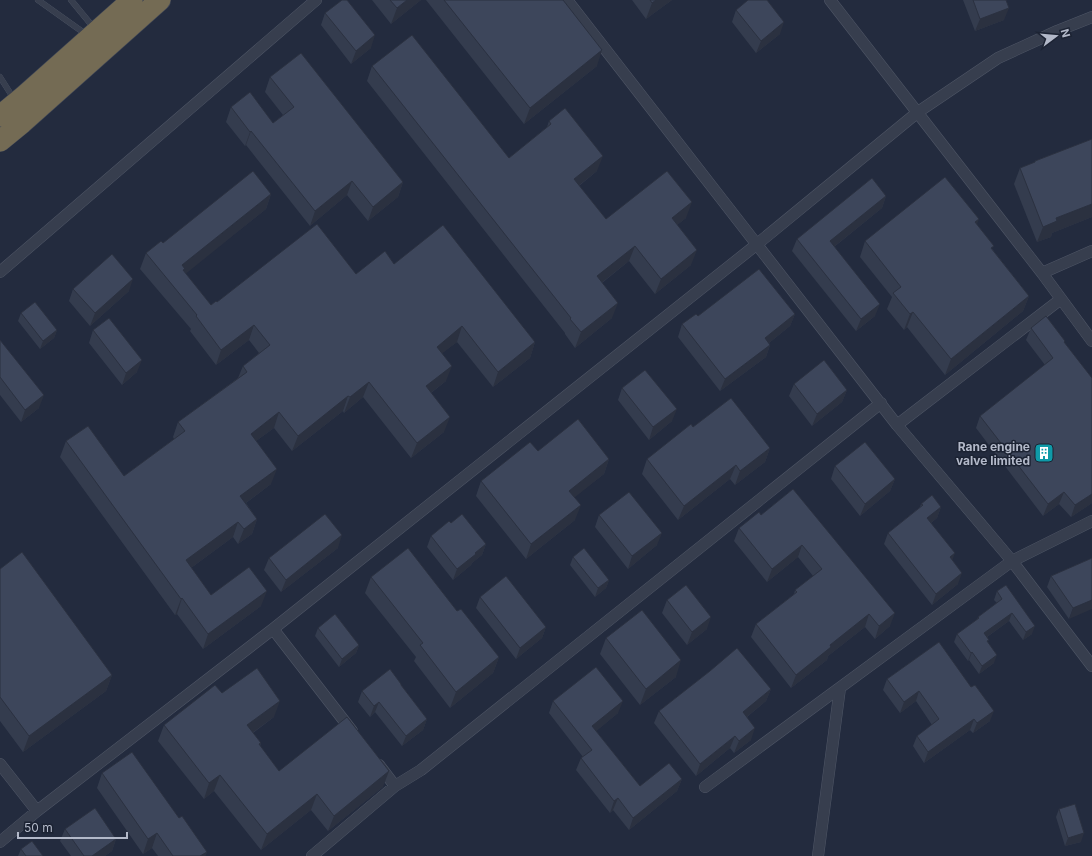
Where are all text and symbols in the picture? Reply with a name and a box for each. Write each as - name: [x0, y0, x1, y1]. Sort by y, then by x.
- north arrow: [1036, 16, 1076, 56]
- text: N: [1058, 27, 1073, 39]
- place label: Rane engine valve limited: [956, 439, 1030, 468]
- building icon: Rane engine valve limited: [1033, 442, 1055, 464]
- scale bar: [18, 814, 127, 840]
- text: 50 m: [24, 820, 53, 835]

